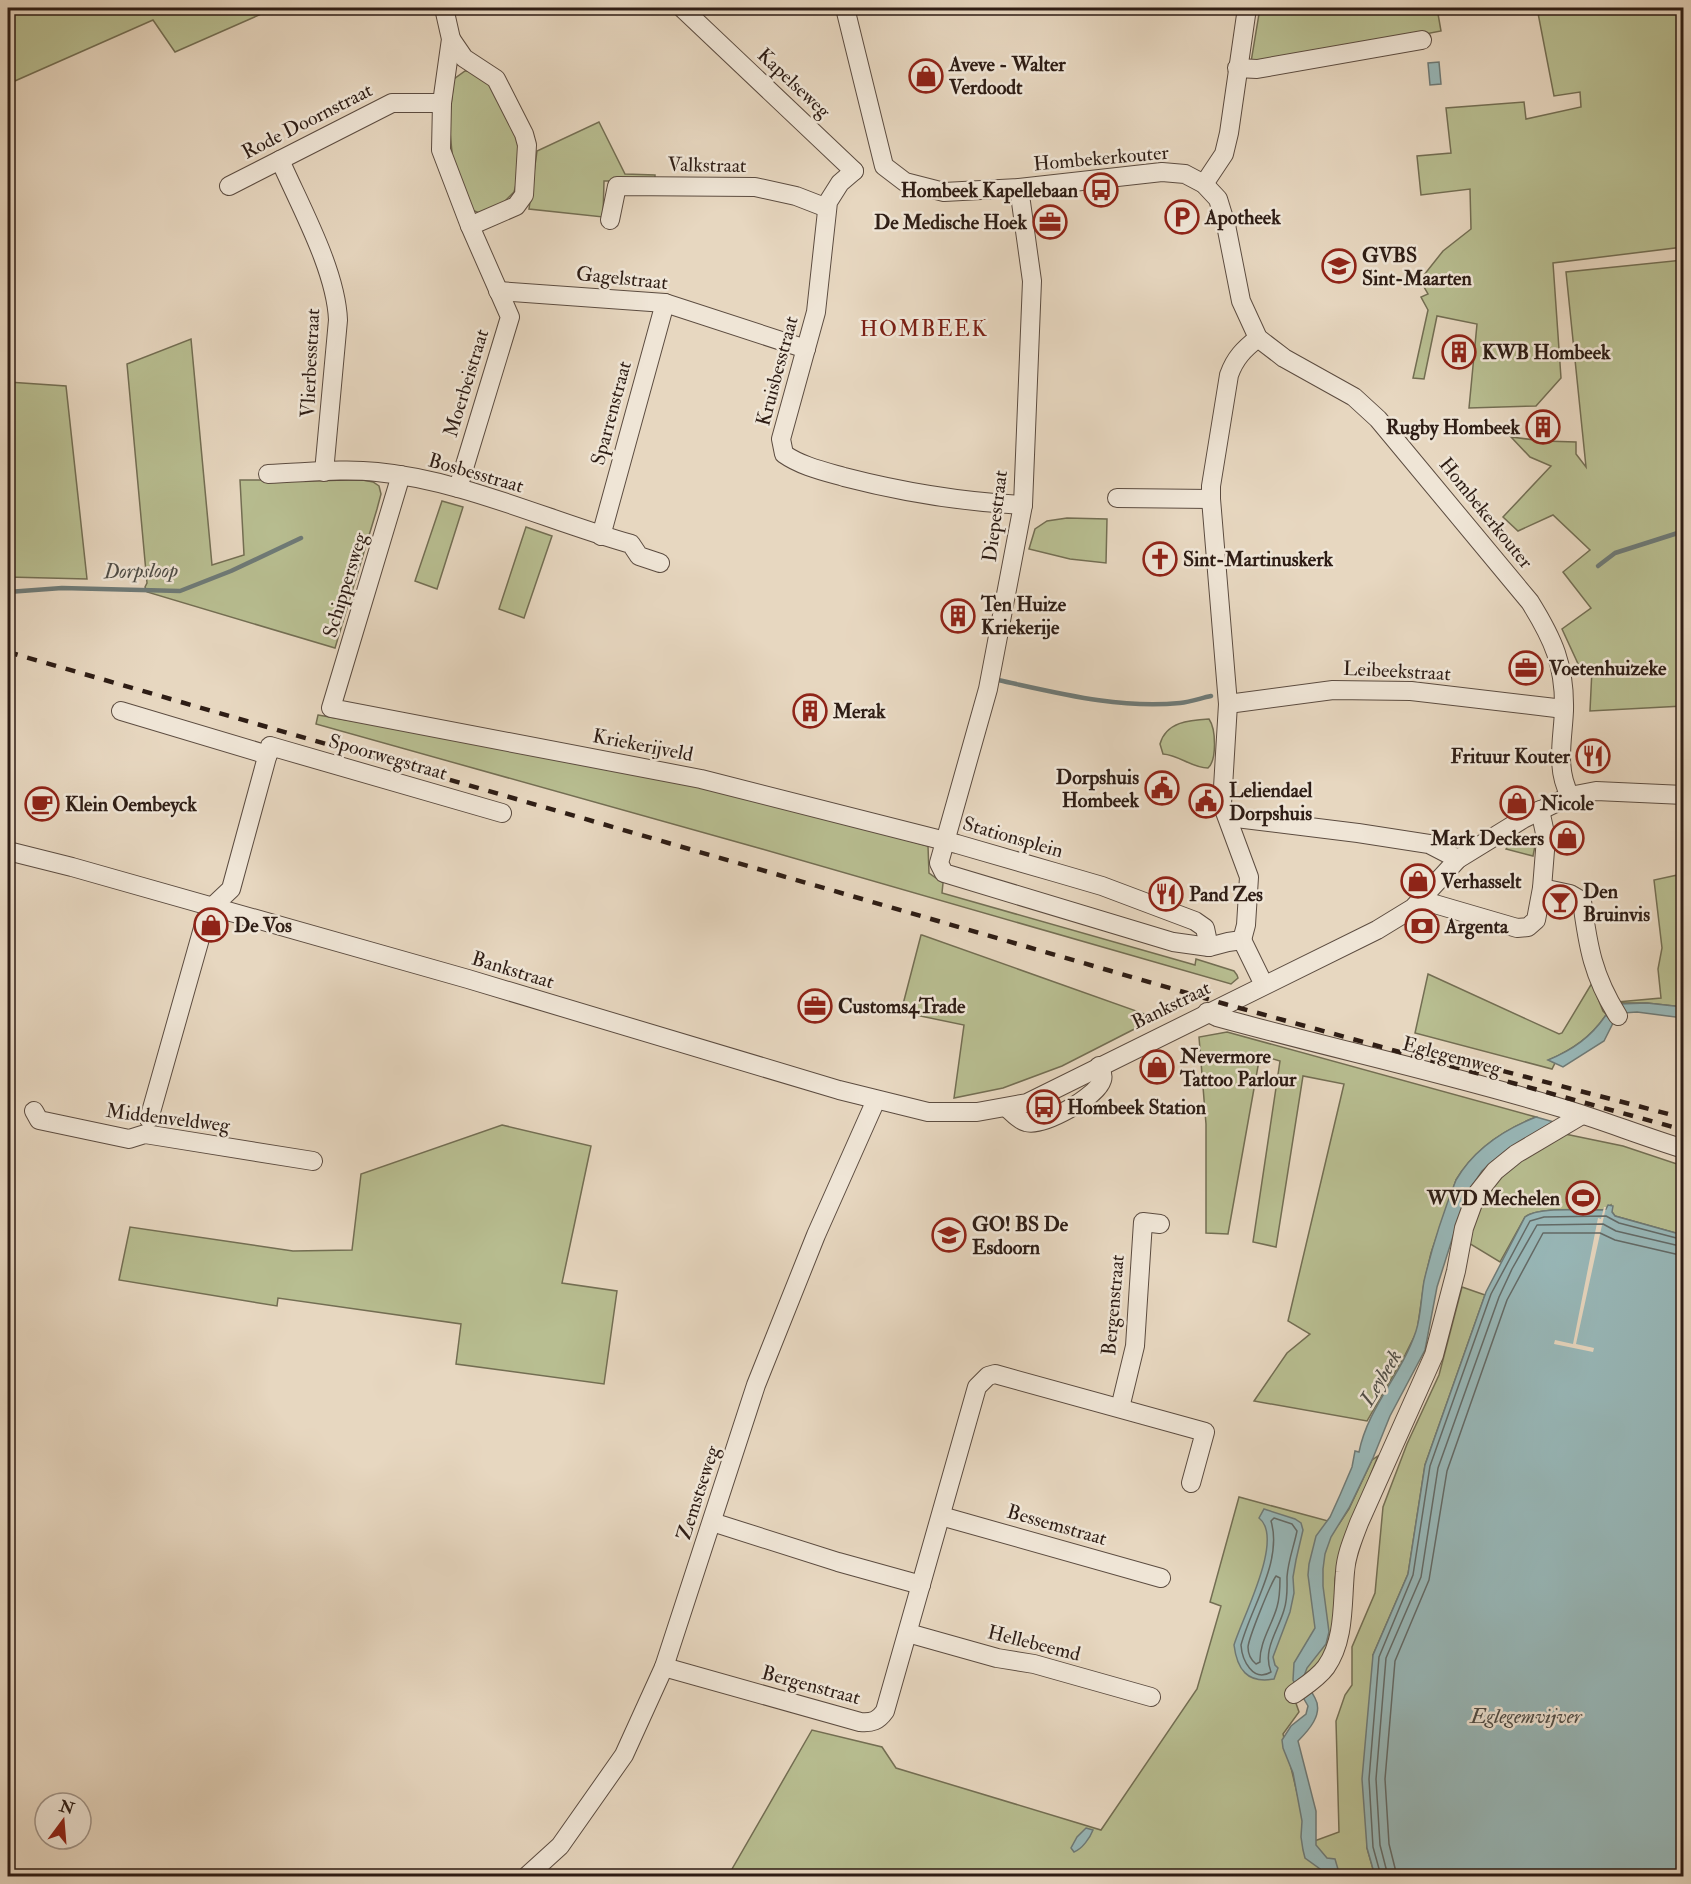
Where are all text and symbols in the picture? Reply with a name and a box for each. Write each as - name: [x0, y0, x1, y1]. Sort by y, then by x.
- street label: Kapelseweg: [751, 43, 837, 125]
- place label: Aveve - Walter Verdoodt: [948, 52, 1066, 100]
- shop icon: Aveve - Walter Verdoodt: [908, 58, 944, 94]
- street label: Rode Doornstraat: [238, 77, 377, 165]
- street label: Hombekerkouter: [1032, 140, 1170, 176]
- street label: Valkstraat: [667, 152, 747, 178]
- bus stop icon: Hombeek Kapellebaan: [1083, 172, 1119, 208]
- place label: Hombeek Kapellebaan: [901, 178, 1079, 204]
- parking icon: Apotheek: [1164, 199, 1200, 235]
- office icon: De Medische Hoek: [1032, 204, 1068, 240]
- place label: Apotheek: [1204, 205, 1281, 231]
- place label: De Medische Hoek: [874, 210, 1027, 235]
- place label: GVBS Sint-Maarten: [1362, 243, 1472, 291]
- school or university icon: GVBS Sint-Maarten: [1321, 248, 1357, 284]
- street label: Gagelstraat: [575, 261, 670, 295]
- street label: Vlierbesstraat: [295, 307, 325, 418]
- street label: Kruisbesstraat: [750, 313, 804, 429]
- district label: HOMBEEK: [860, 315, 988, 343]
- street label: Moerbeistraat: [438, 325, 494, 440]
- building icon: KWB Hombeek: [1441, 334, 1477, 370]
- place label: KWB Hombeek: [1482, 340, 1611, 365]
- street label: Sparrenstraat: [585, 358, 638, 468]
- building icon: Rugby Hombeek: [1525, 409, 1561, 445]
- place label: Rugby Hombeek: [1386, 415, 1520, 441]
- street label: Bosbesstraat: [425, 447, 527, 499]
- street label: Hombekerkouter: [1434, 452, 1539, 574]
- street label: Diepestraat: [977, 468, 1014, 563]
- street label: Schippersweg: [317, 528, 374, 641]
- church icon: Sint-Martinuskerk: [1142, 541, 1178, 577]
- place label: Sint-Martinuskerk: [1183, 547, 1334, 572]
- water label: Dorpsloop: [103, 557, 178, 585]
- place label: Ten Huize Kriekerije: [980, 592, 1067, 640]
- building icon: Ten Huize Kriekerije: [940, 598, 976, 634]
- office icon: Voetenhuizeke: [1508, 650, 1544, 686]
- street label: Leibeekstraat: [1343, 656, 1452, 686]
- place label: Voetenhuizeke: [1548, 656, 1667, 681]
- building icon: Merak: [792, 693, 828, 729]
- place label: Merak: [832, 699, 886, 724]
- street label: Kriekerijveld: [591, 723, 695, 767]
- street label: Spoorwegstraat: [326, 728, 451, 787]
- restaurant icon: Frituur Kouter: [1575, 738, 1611, 774]
- place label: Frituur Kouter: [1451, 744, 1571, 769]
- place label: Dorpshuis Hombeek: [1056, 765, 1139, 813]
- public building icon: Dorpshuis Hombeek: [1144, 770, 1180, 806]
- place label: Leliendael Dorpshuis: [1229, 778, 1313, 827]
- public building icon: Leliendael Dorpshuis: [1188, 783, 1224, 819]
- shop icon: Nicole: [1499, 785, 1535, 821]
- cafe icon: Klein Oembeyck: [24, 786, 60, 822]
- place label: Nicole: [1539, 791, 1595, 816]
- place label: Klein Oembeyck: [65, 792, 197, 818]
- street label: Stationsplein: [960, 811, 1066, 864]
- shop icon: Mark Deckers: [1549, 820, 1585, 856]
- place label: Mark Deckers: [1430, 826, 1544, 851]
- shop icon: Verhasselt: [1400, 863, 1436, 899]
- place label: Verhasselt: [1440, 869, 1522, 894]
- restaurant icon: Pand Zes: [1148, 876, 1184, 912]
- place label: Den Bruinvis: [1583, 879, 1650, 927]
- place label: Pand Zes: [1189, 882, 1263, 907]
- bar icon: Den Bruinvis: [1542, 884, 1578, 920]
- shop icon: De Vos: [193, 907, 229, 943]
- bank icon: Argenta: [1404, 908, 1440, 944]
- place label: De Vos: [234, 913, 292, 938]
- place label: Argenta: [1444, 914, 1509, 940]
- street label: Bankstraat: [469, 946, 558, 994]
- street label: Bankstraat: [1127, 975, 1215, 1035]
- office icon: Customs4Trade: [797, 988, 833, 1024]
- place label: Customs4Trade: [838, 994, 966, 1019]
- street label: Eglegemweg: [1400, 1031, 1505, 1082]
- place label: Nevermore Tattoo Parlour: [1179, 1044, 1297, 1092]
- shop icon: Nevermore Tattoo Parlour: [1139, 1049, 1175, 1085]
- bus stop icon: Hombeek Station: [1026, 1089, 1062, 1125]
- place label: Hombeek Station: [1067, 1095, 1207, 1120]
- street label: Middenveldweg: [105, 1098, 233, 1138]
- sports icon: WVD Mechelen: [1565, 1180, 1601, 1216]
- place label: WVD Mechelen: [1426, 1186, 1561, 1211]
- place label: GO! BS De Esdoorn: [972, 1212, 1069, 1260]
- school or university icon: GO! BS De Esdoorn: [931, 1217, 967, 1253]
- street label: Bergenstraat: [1096, 1253, 1130, 1356]
- water label: Leybeek: [1353, 1345, 1408, 1412]
- street label: Zemstseweg: [671, 1442, 725, 1543]
- street label: Bessemstraat: [1004, 1499, 1110, 1551]
- street label: Hellebeemd: [985, 1619, 1083, 1667]
- street label: Bergenstraat: [759, 1660, 864, 1710]
- water label: Eglegemvijver: [1468, 1703, 1583, 1730]
- north arrow: [33, 1791, 93, 1851]
- text: N: [56, 1796, 77, 1819]

